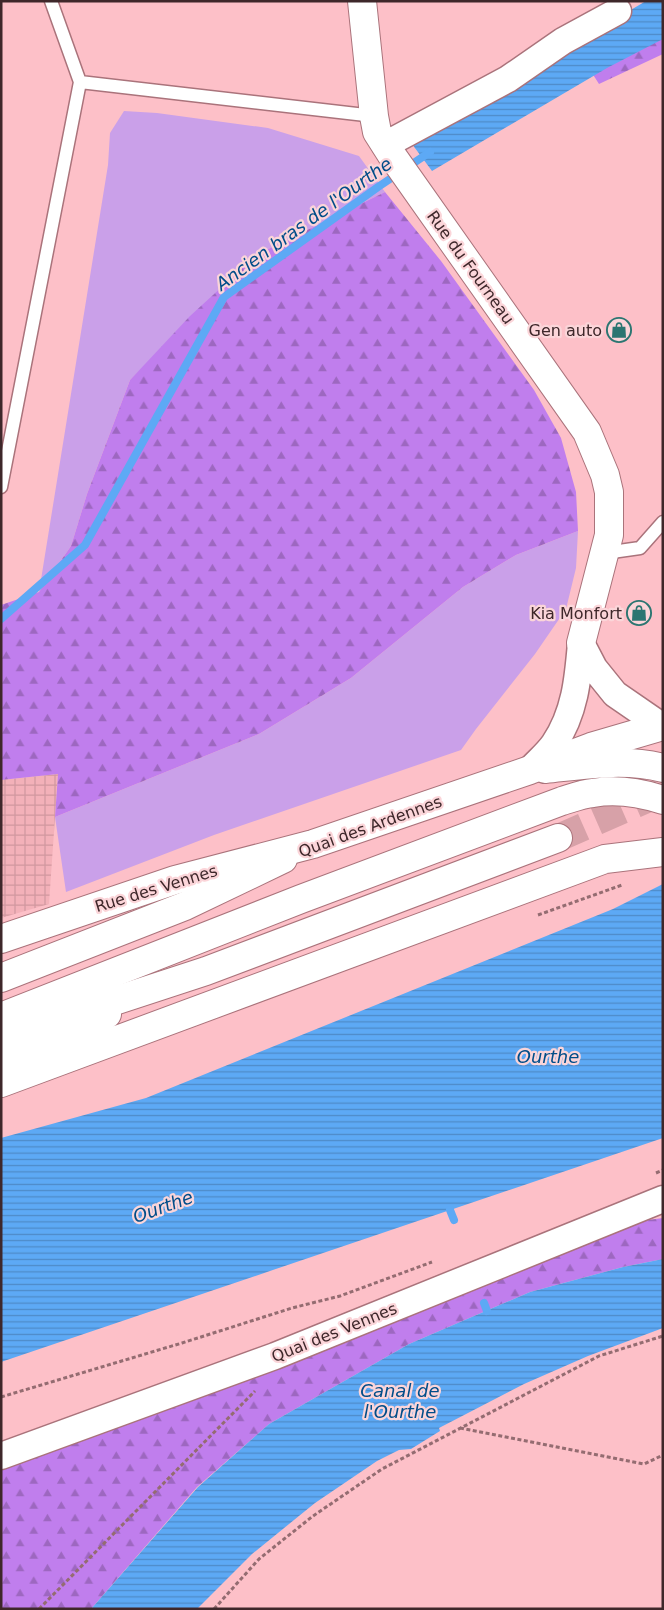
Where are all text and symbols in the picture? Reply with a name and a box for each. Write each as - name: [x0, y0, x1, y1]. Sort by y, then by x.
- water label: Ancien bras de l'Ourthe: [211, 153, 396, 295]
- street label: Rue du Fourneau: [423, 207, 518, 328]
- shop icon: Gen auto: [606, 317, 632, 343]
- place label: Gen auto: [529, 321, 602, 340]
- shop icon: Kia Monfort: [626, 600, 652, 626]
- place label: Kia Monfort: [530, 604, 622, 623]
- street label: Quai des Ardennes: [296, 792, 444, 861]
- street label: Rue des Vennes: [93, 861, 220, 916]
- water label: Ourthe: [517, 1046, 579, 1067]
- water label: Ourthe: [130, 1186, 196, 1227]
- street label: Quai des Vennes: [269, 1299, 400, 1366]
- water label: Canal de l'Ourthe: [360, 1380, 440, 1422]

